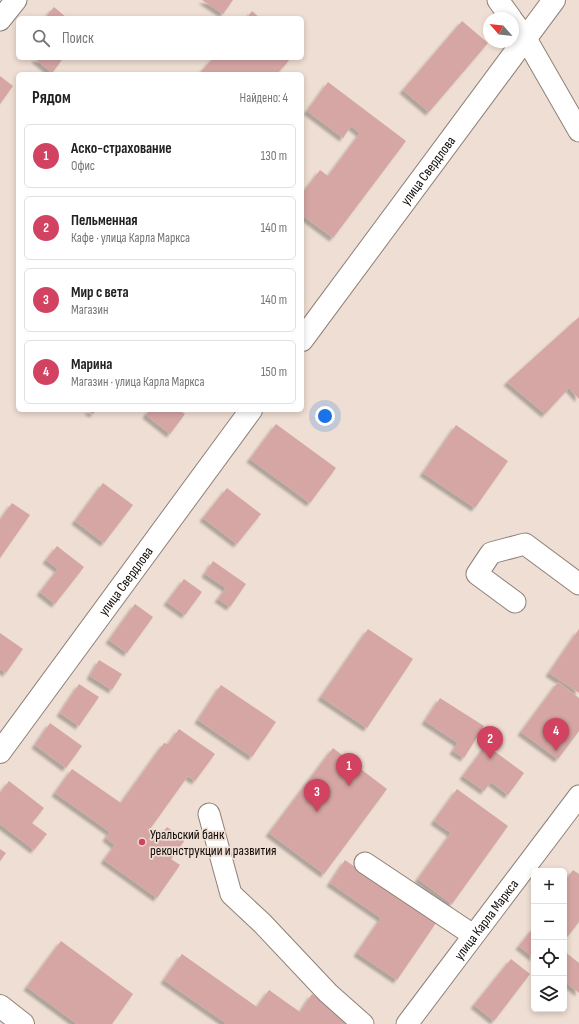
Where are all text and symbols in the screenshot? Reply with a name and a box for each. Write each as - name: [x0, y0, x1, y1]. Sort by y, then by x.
- north arrow: [483, 12, 519, 48]
- search box: [16, 16, 304, 60]
- icon: search: [30, 27, 52, 49]
- text: Поиск: [62, 29, 94, 48]
- text: Рядом: [32, 88, 71, 108]
- text: Найдено: 4: [240, 90, 288, 106]
- street label: улица Свердлова: [397, 133, 459, 209]
- text: Аско-страхование: [71, 139, 172, 158]
- text: 1: [43, 148, 49, 164]
- text: 130 m: [261, 148, 287, 164]
- text: Офис: [71, 158, 95, 174]
- text: Пельменная: [71, 211, 138, 230]
- text: 2: [43, 220, 49, 236]
- text: 140 m: [261, 220, 287, 236]
- text: Кафе · улица Карла Маркса: [71, 230, 190, 246]
- text: Мир с вета: [71, 283, 129, 302]
- text: 3: [43, 292, 49, 308]
- text: 140 m: [261, 292, 287, 308]
- text: Магазин: [71, 302, 108, 318]
- text: Марина: [71, 355, 112, 374]
- text: 4: [43, 364, 49, 380]
- text: 150 m: [261, 364, 287, 380]
- text: Магазин · улица Карла Маркса: [71, 374, 204, 390]
- your location: [315, 406, 335, 426]
- street label: улица Свердлова: [95, 544, 157, 619]
- pin: 4: [543, 718, 569, 751]
- pin: 2: [477, 726, 503, 759]
- pin: 1: [336, 753, 362, 786]
- pin: 3: [304, 779, 330, 812]
- place label: Уральский банк реконструкции и развития: [150, 826, 277, 859]
- marker: Уральский банк реконструкции и развития: [137, 837, 147, 847]
- map controls: [531, 868, 567, 1012]
- button: +: [531, 868, 567, 904]
- street label: улица Карла Маркса: [451, 876, 522, 963]
- button: −: [531, 904, 567, 940]
- button: locate: [531, 940, 567, 976]
- button: layers: [531, 976, 567, 1012]

